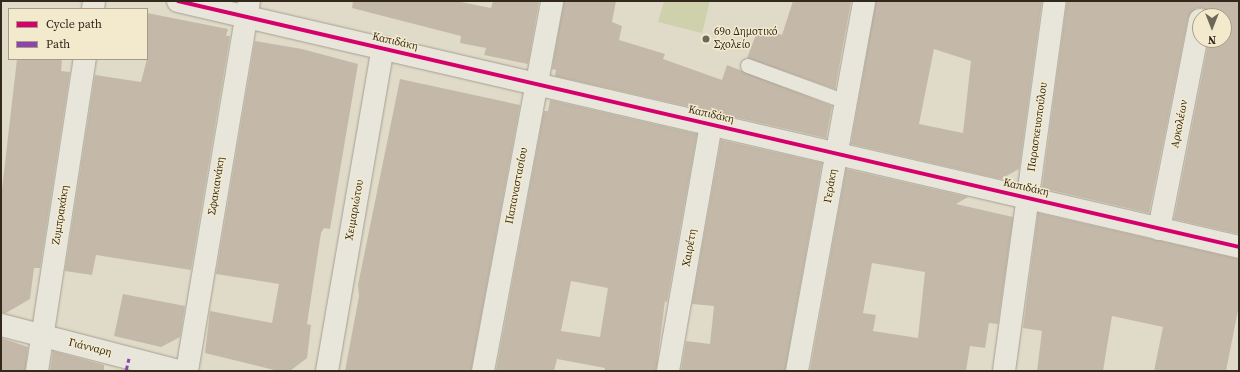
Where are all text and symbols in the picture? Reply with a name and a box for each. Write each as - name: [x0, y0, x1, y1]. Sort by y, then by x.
- legend: [8, 8, 148, 60]
- north arrow: [1192, 8, 1232, 48]
- text: Cycle path: [46, 16, 102, 32]
- place label: 69ο Δημοτικό Σχολείο: [714, 26, 777, 52]
- street label: Καπιδάκη: [371, 30, 419, 54]
- text: N: [1208, 32, 1216, 47]
- marker: 69ο Δημοτικό Σχολείο: [701, 34, 711, 44]
- text: Path: [46, 36, 70, 52]
- street label: Παρασκευοπούλου: [1025, 81, 1051, 173]
- street label: Αρκολέων: [1169, 99, 1191, 149]
- street label: Καπιδάκη: [687, 103, 735, 127]
- street label: Παπαναστασίου: [503, 147, 531, 225]
- street label: Σφακιανάκη: [206, 156, 228, 216]
- street label: Γεράκη: [821, 168, 841, 204]
- street label: Καπιδάκη: [1002, 176, 1050, 200]
- street label: Χειμαριώτου: [343, 179, 367, 241]
- street label: Ζυμπρακάκη: [50, 184, 72, 246]
- street label: Χαιρέτη: [680, 228, 700, 268]
- street label: Γιάνναρη: [67, 336, 113, 360]

